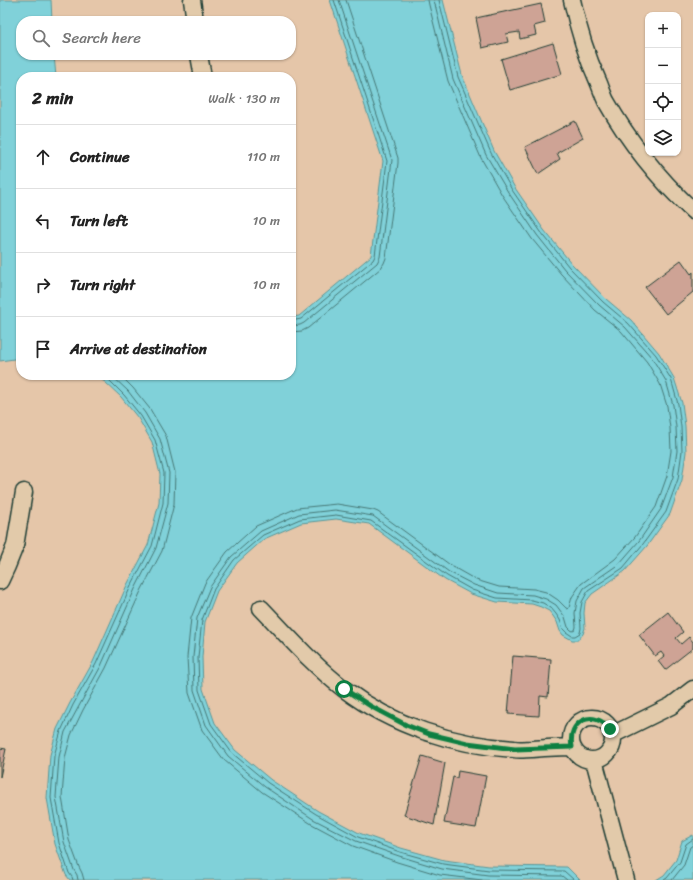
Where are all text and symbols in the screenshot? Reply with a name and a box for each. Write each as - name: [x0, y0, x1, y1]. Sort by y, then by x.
- map controls: [645, 12, 681, 156]
- button: +: [645, 12, 681, 48]
- search box: [16, 16, 296, 60]
- text: Search here: [62, 25, 141, 51]
- icon: search: [30, 27, 52, 49]
- button: −: [645, 48, 681, 84]
- text: 2 min: [32, 83, 73, 113]
- button: locate: [645, 84, 681, 120]
- text: Walk · 130 m: [208, 87, 280, 110]
- button: layers: [645, 120, 681, 156]
- text: Continue: [70, 144, 130, 170]
- text: 110 m: [247, 145, 280, 168]
- icon: ahead: [32, 146, 54, 168]
- text: Turn left: [70, 208, 128, 234]
- text: 10 m: [253, 209, 280, 232]
- icon: left: [32, 210, 54, 232]
- text: Turn right: [70, 272, 135, 298]
- text: 10 m: [253, 273, 280, 296]
- icon: right: [32, 274, 54, 296]
- text: Arrive at destination: [70, 336, 207, 362]
- icon: arrive: [32, 338, 54, 360]
- route start: [335, 680, 353, 698]
- route end: [601, 720, 619, 738]

